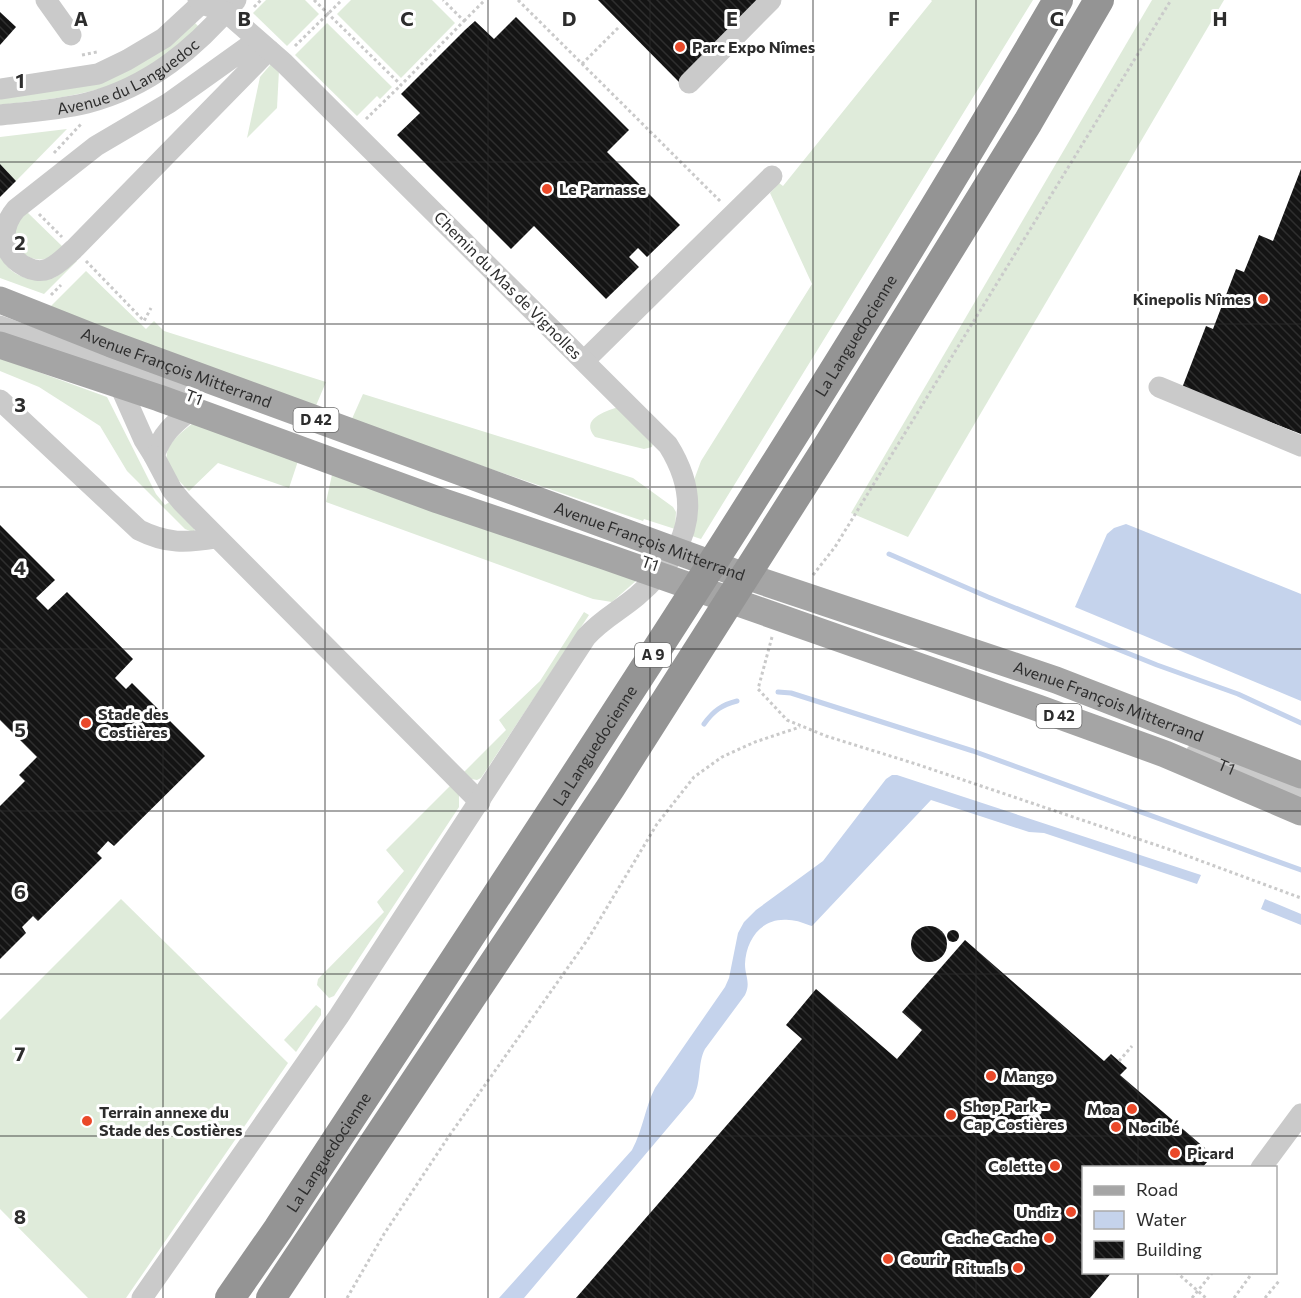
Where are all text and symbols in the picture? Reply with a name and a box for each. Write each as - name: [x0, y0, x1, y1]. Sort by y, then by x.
- text: A: [74, 6, 88, 30]
- text: B: [237, 6, 251, 30]
- text: C: [400, 6, 414, 30]
- text: D: [562, 6, 576, 30]
- text: E: [726, 6, 738, 30]
- text: F: [888, 6, 900, 30]
- text: G: [1050, 6, 1064, 30]
- text: H: [1213, 6, 1228, 30]
- street label: Avenue du Languedoc: [55, 34, 203, 118]
- place label: Parc Expo Nîmes: [692, 37, 815, 56]
- marker: Parc Expo Nîmes: [673, 40, 687, 54]
- text: 1: [15, 68, 25, 92]
- place label: Le Parnasse: [559, 179, 646, 198]
- marker: Le Parnasse: [540, 182, 554, 196]
- street label: Chemin du Mas de Vignolles: [431, 207, 586, 362]
- text: 2: [14, 230, 26, 254]
- street label: La Languedocienne: [810, 271, 900, 400]
- place label: Kinepolis Nîmes: [1133, 289, 1251, 308]
- marker: Kinepolis Nîmes: [1256, 292, 1270, 306]
- street label: Avenue François Mitterrand: [79, 323, 274, 411]
- street label: T1: [183, 385, 206, 408]
- text: 3: [14, 392, 26, 416]
- road number: D 42: [294, 408, 338, 432]
- street label: Avenue François Mitterrand: [552, 497, 748, 584]
- street label: T1: [639, 551, 661, 574]
- text: 4: [14, 555, 26, 579]
- road number: A 9: [635, 643, 671, 667]
- street label: Avenue François Mitterrand: [1011, 656, 1206, 745]
- street label: La Languedocienne: [548, 682, 640, 809]
- place label: Stade des Costières: [98, 704, 169, 741]
- road number: D 42: [1036, 704, 1082, 728]
- marker: Stade des Costières: [79, 716, 93, 730]
- text: 5: [14, 717, 26, 741]
- street label: T1: [1215, 754, 1238, 778]
- text: 6: [14, 879, 26, 903]
- text: 7: [15, 1041, 26, 1065]
- place label: Mango: [1003, 1066, 1055, 1085]
- marker: Mango: [984, 1069, 998, 1083]
- street label: La Languedocienne: [282, 1088, 374, 1215]
- place label: Shop Park - Cap Costières: [963, 1096, 1065, 1133]
- place label: Moa: [1087, 1099, 1120, 1118]
- place label: Terrain annexe du Stade des Costières: [99, 1102, 242, 1139]
- marker: Moa: [1125, 1102, 1139, 1116]
- marker: Shop Park - Cap Costières: [944, 1108, 958, 1122]
- marker: Terrain annexe du Stade des Costières: [80, 1114, 94, 1128]
- place label: Nocibé: [1128, 1117, 1180, 1136]
- marker: Nocibé: [1109, 1120, 1123, 1134]
- place label: Picard: [1187, 1143, 1234, 1162]
- marker: Picard: [1168, 1146, 1182, 1160]
- place label: Colette: [988, 1156, 1043, 1175]
- marker: Colette: [1048, 1159, 1062, 1173]
- legend: [1082, 1166, 1277, 1274]
- text: Road: [1136, 1178, 1178, 1200]
- place label: Undiz: [1016, 1202, 1059, 1221]
- text: 8: [14, 1204, 26, 1228]
- marker: Undiz: [1064, 1205, 1078, 1219]
- text: Water: [1136, 1208, 1187, 1230]
- place label: Cache Cache: [944, 1228, 1037, 1247]
- marker: Cache Cache: [1042, 1231, 1056, 1245]
- text: Building: [1136, 1238, 1202, 1260]
- place label: Courir: [900, 1249, 948, 1268]
- marker: Courir: [881, 1252, 895, 1266]
- place label: Rituals: [954, 1258, 1006, 1277]
- marker: Rituals: [1011, 1261, 1025, 1275]

